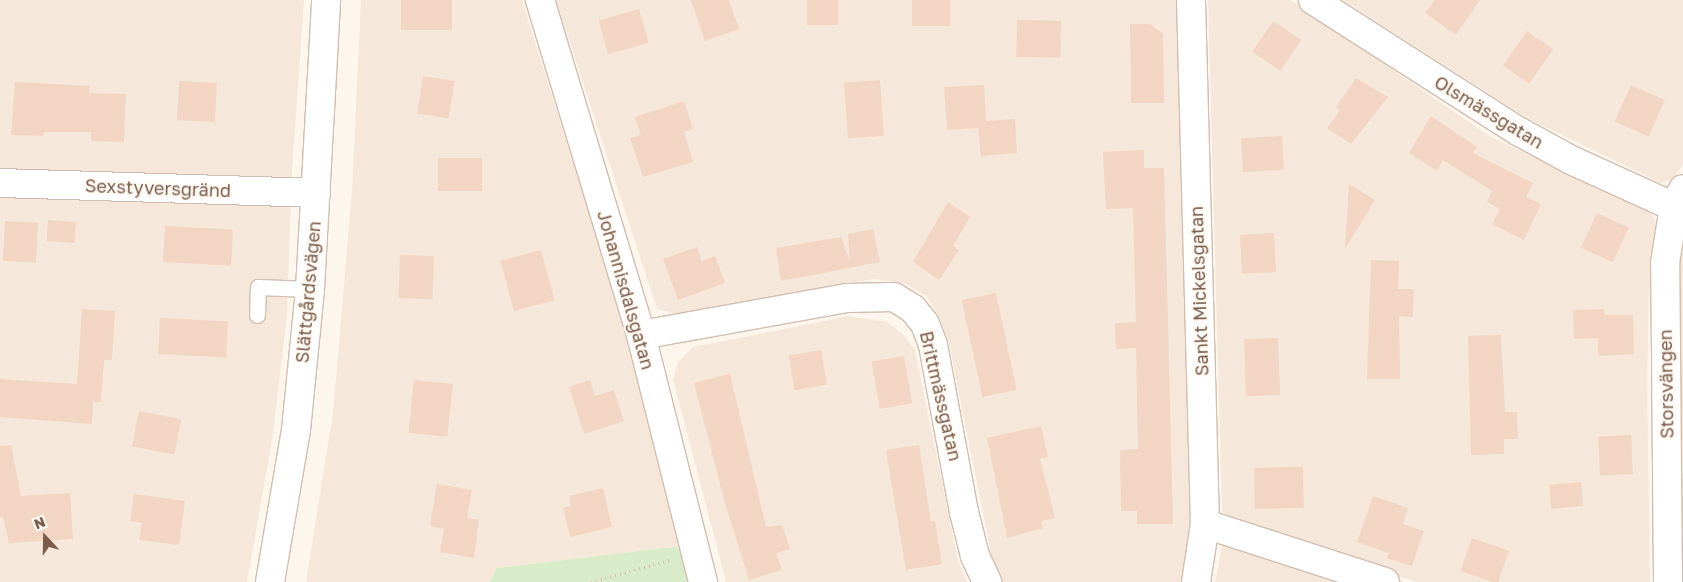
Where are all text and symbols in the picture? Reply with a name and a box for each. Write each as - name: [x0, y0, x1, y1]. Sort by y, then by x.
- street label: Olsmässgatan: [1431, 71, 1547, 153]
- street label: Sexstyversgränd: [85, 175, 231, 201]
- street label: Sankt Mickelsgatan: [1185, 206, 1213, 376]
- street label: Johannisdalsgatan: [593, 208, 659, 372]
- street label: Slättgårdsvägen: [291, 220, 325, 364]
- street label: Brittmässgatan: [916, 329, 966, 463]
- street label: Storsvängen: [1654, 329, 1678, 439]
- north arrow: [20, 512, 70, 562]
- text: N: [31, 513, 47, 532]

